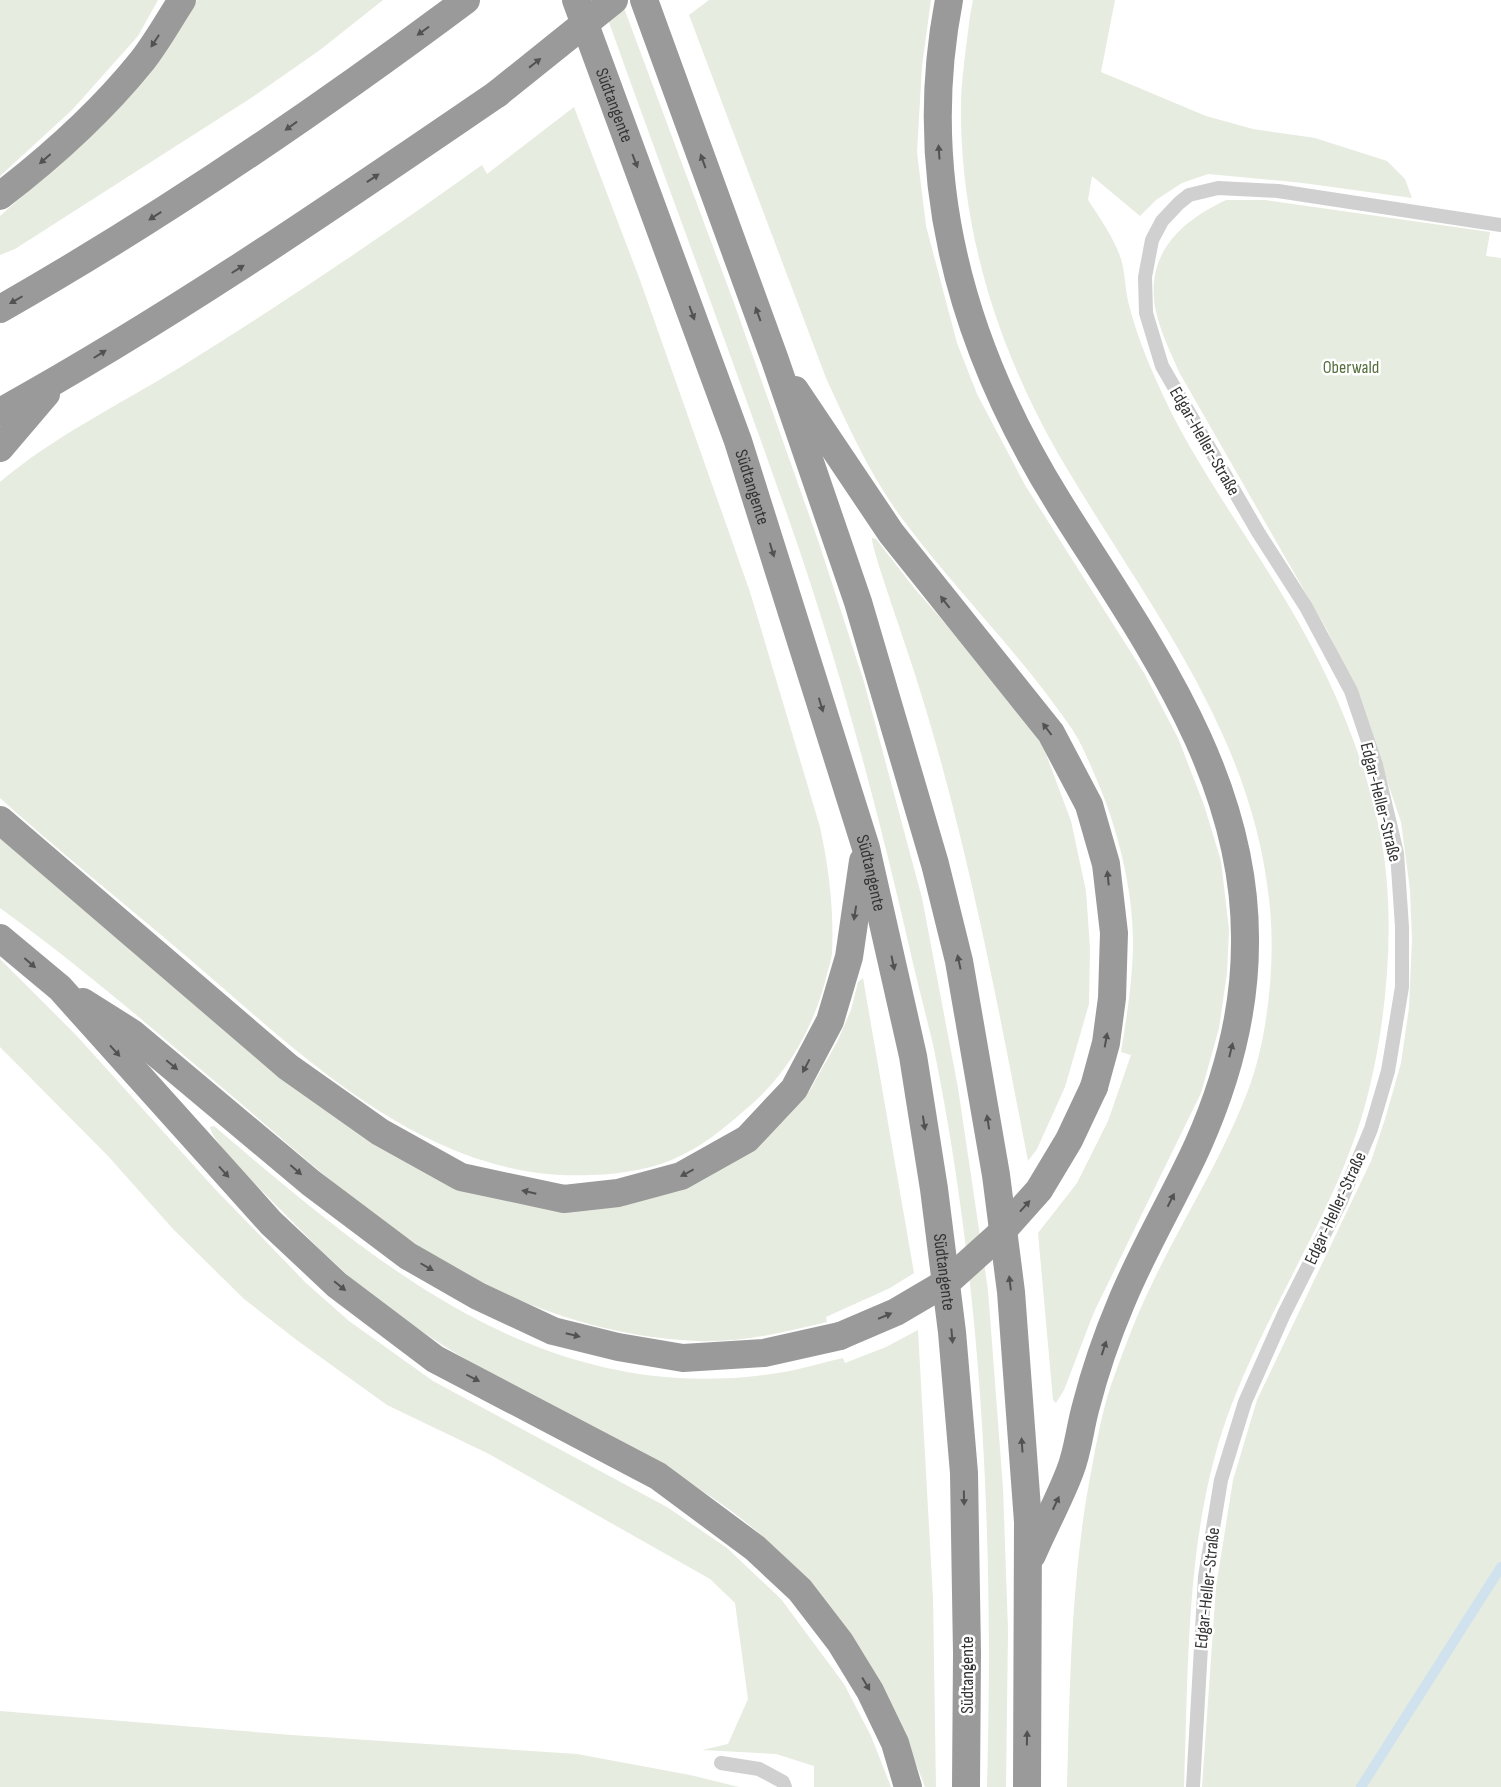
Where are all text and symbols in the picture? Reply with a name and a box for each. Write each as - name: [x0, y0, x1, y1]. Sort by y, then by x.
- one-way arrow: [416, 26, 429, 36]
- one-way arrow: [150, 34, 160, 47]
- one-way arrow: [528, 58, 541, 69]
- street label: Südtangente: [591, 65, 637, 145]
- one-way arrow: [284, 121, 298, 131]
- one-way arrow: [935, 144, 943, 160]
- one-way arrow: [39, 154, 52, 165]
- one-way arrow: [631, 154, 639, 169]
- one-way arrow: [699, 154, 706, 169]
- one-way arrow: [366, 173, 380, 183]
- one-way arrow: [149, 211, 162, 221]
- one-way arrow: [231, 264, 244, 273]
- one-way arrow: [9, 295, 23, 304]
- one-way arrow: [688, 306, 696, 321]
- one-way arrow: [754, 306, 762, 321]
- one-way arrow: [93, 350, 106, 359]
- park label: Oberwald: [1323, 357, 1379, 378]
- street label: Edgar-Heller-Straße: [1165, 383, 1244, 499]
- street label: Südtangente: [730, 447, 774, 527]
- one-way arrow: [769, 542, 776, 557]
- one-way arrow: [940, 596, 951, 609]
- one-way arrow: [817, 697, 825, 712]
- one-way arrow: [1042, 723, 1053, 736]
- street label: Edgar-Heller-Straße: [1356, 740, 1405, 864]
- street label: Südtangente: [852, 832, 890, 913]
- one-way arrow: [1104, 870, 1112, 886]
- one-way arrow: [851, 905, 859, 921]
- one-way arrow: [955, 954, 963, 969]
- one-way arrow: [889, 956, 897, 971]
- one-way arrow: [24, 957, 37, 968]
- one-way arrow: [1103, 1031, 1111, 1047]
- one-way arrow: [1227, 1042, 1235, 1057]
- one-way arrow: [109, 1045, 121, 1057]
- one-way arrow: [802, 1059, 810, 1074]
- one-way arrow: [165, 1060, 178, 1071]
- one-way arrow: [983, 1113, 991, 1129]
- one-way arrow: [920, 1115, 928, 1131]
- street label: Edgar-Heller-Straße: [1300, 1148, 1371, 1268]
- one-way arrow: [218, 1165, 230, 1177]
- one-way arrow: [289, 1165, 302, 1176]
- one-way arrow: [681, 1168, 694, 1177]
- one-way arrow: [522, 1188, 537, 1196]
- one-way arrow: [1167, 1193, 1175, 1208]
- one-way arrow: [1019, 1200, 1031, 1212]
- street label: Südtangente: [929, 1232, 959, 1312]
- one-way arrow: [420, 1262, 433, 1271]
- one-way arrow: [1006, 1274, 1014, 1290]
- one-way arrow: [333, 1280, 346, 1291]
- one-way arrow: [878, 1312, 892, 1320]
- one-way arrow: [949, 1328, 957, 1344]
- one-way arrow: [566, 1332, 581, 1340]
- one-way arrow: [1100, 1341, 1108, 1356]
- one-way arrow: [466, 1374, 480, 1382]
- one-way arrow: [1018, 1436, 1026, 1452]
- one-way arrow: [960, 1490, 968, 1506]
- one-way arrow: [1052, 1496, 1060, 1510]
- street label: Edgar-Heller-Straße: [1191, 1526, 1224, 1650]
- street label: Südtangente: [957, 1636, 978, 1714]
- one-way arrow: [861, 1677, 870, 1690]
- one-way arrow: [1023, 1730, 1031, 1746]

